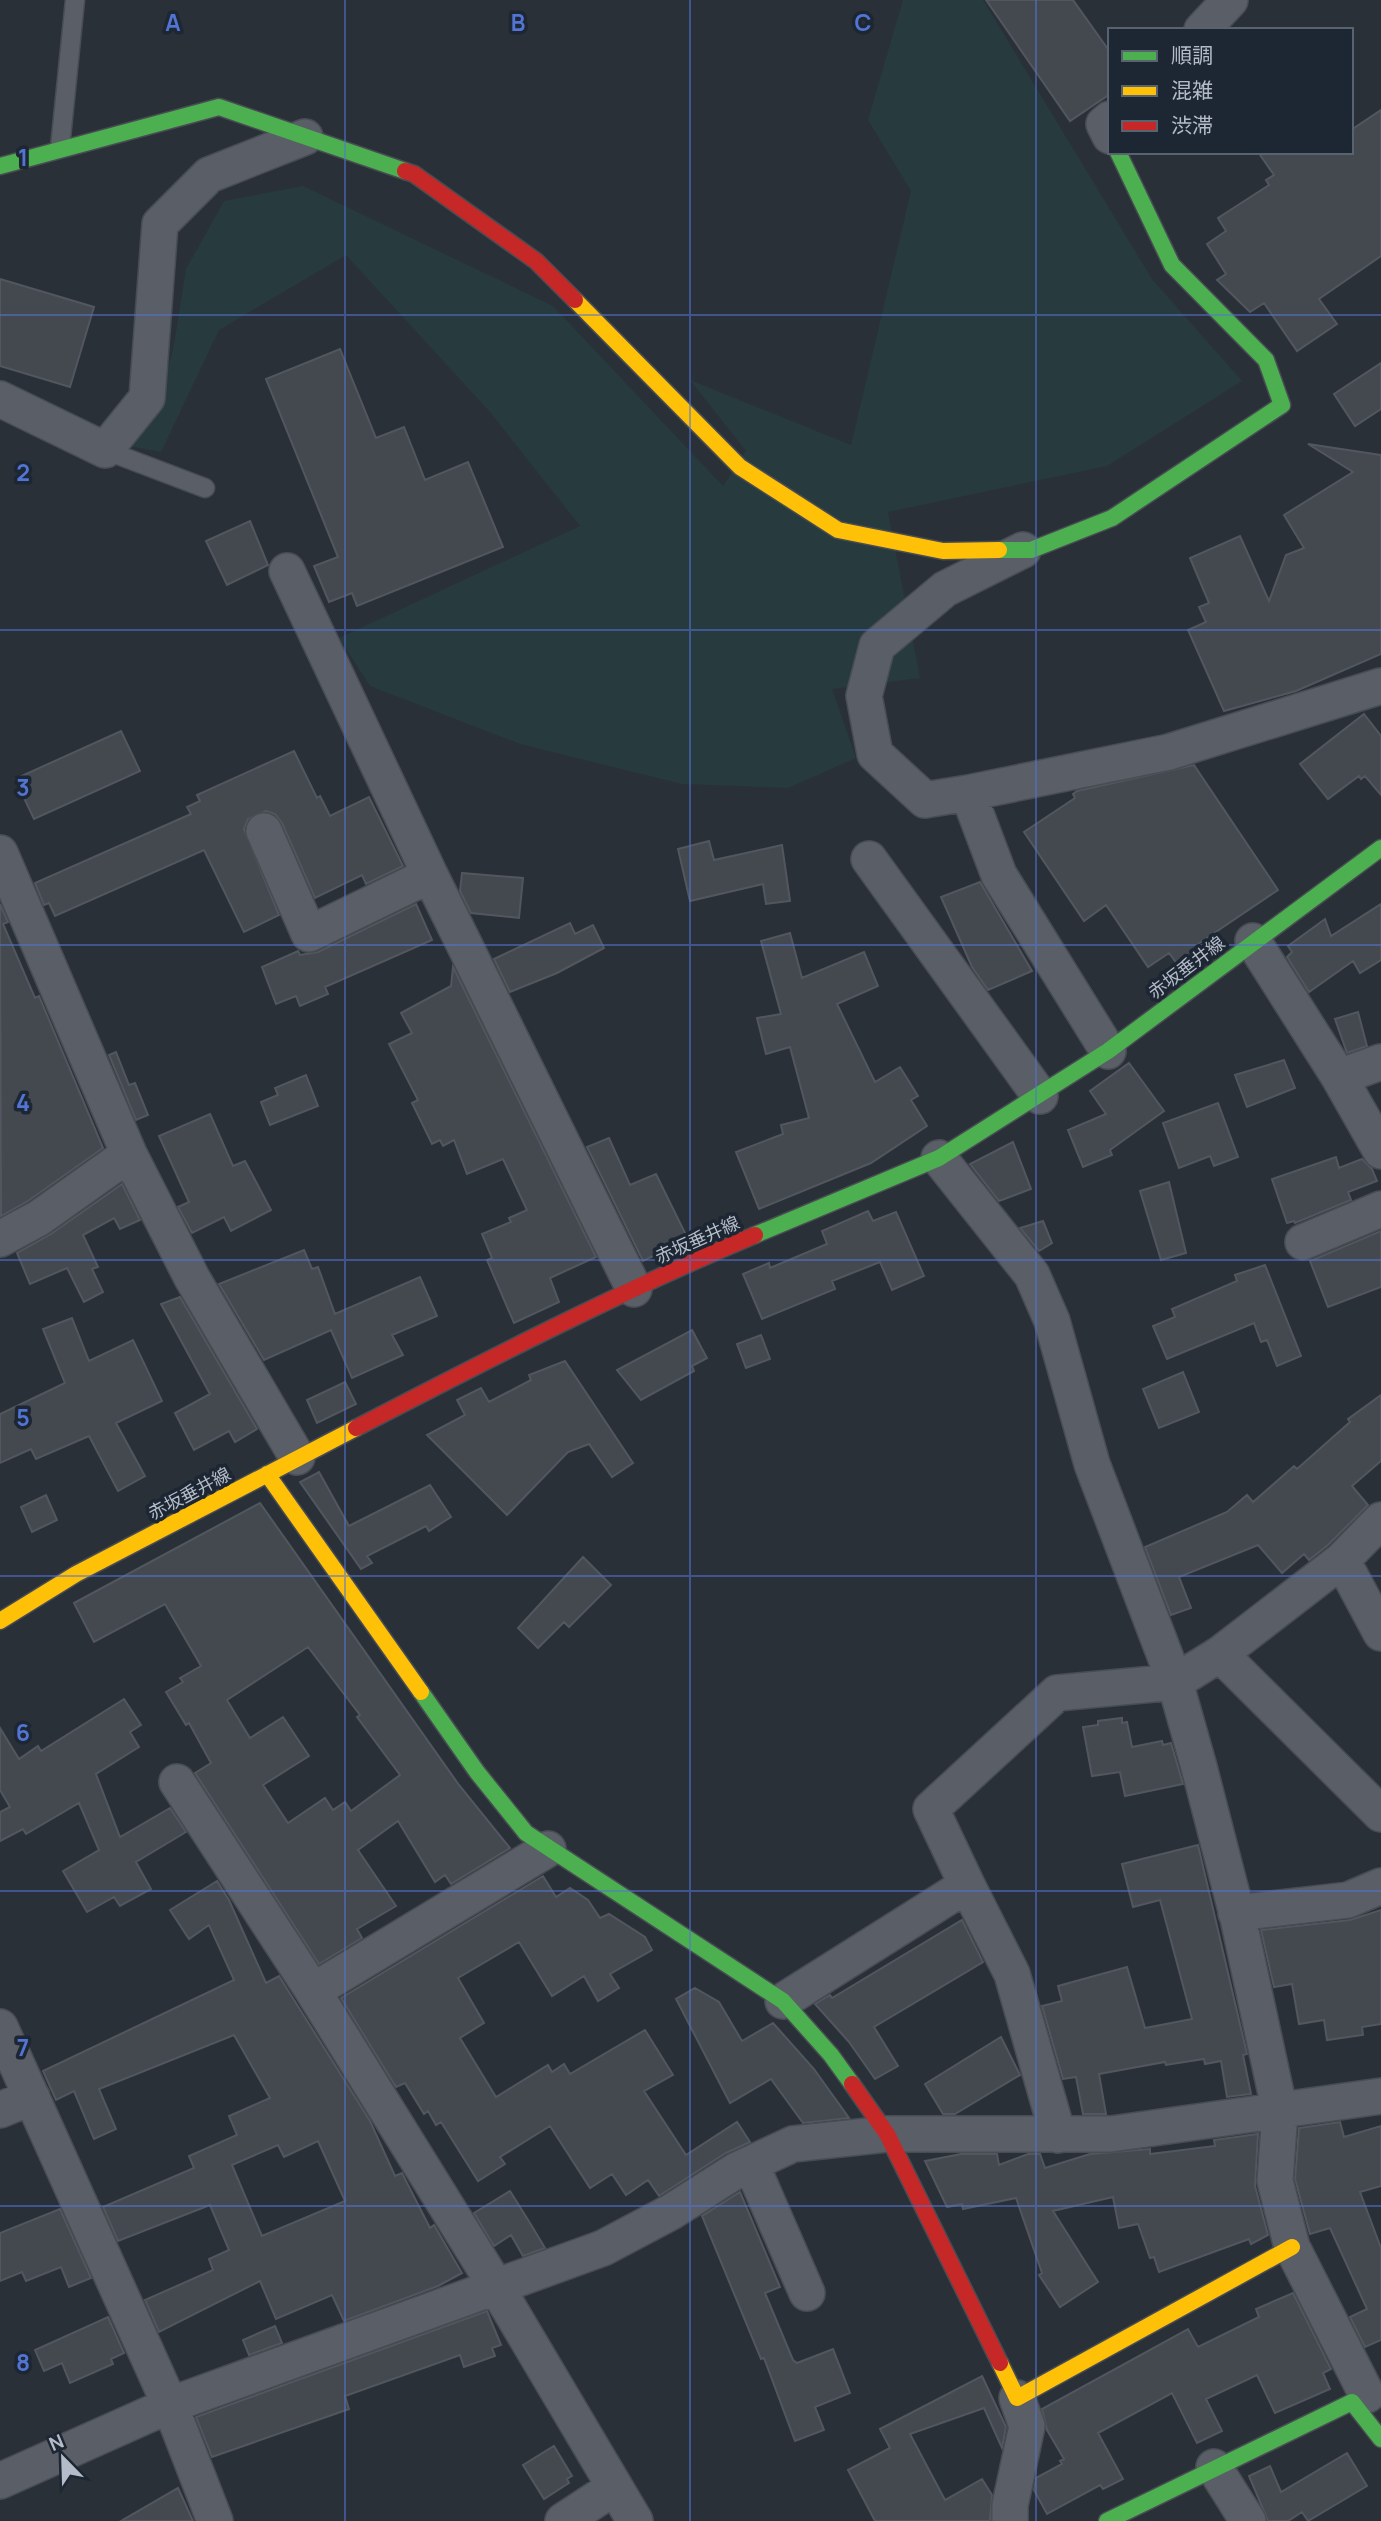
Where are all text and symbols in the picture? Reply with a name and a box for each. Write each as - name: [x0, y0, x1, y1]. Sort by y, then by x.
- text: A: [165, 6, 181, 38]
- text: B: [511, 6, 525, 38]
- text: C: [855, 6, 872, 38]
- legend: [1108, 28, 1353, 154]
- text: 順調: [1171, 41, 1213, 69]
- text: 混雑: [1171, 76, 1213, 104]
- text: 渋滞: [1171, 111, 1213, 139]
- text: 1: [18, 141, 28, 173]
- text: 2: [16, 456, 30, 488]
- text: 3: [16, 771, 30, 803]
- street label: 赤坂垂井線: [1143, 930, 1229, 1004]
- text: 4: [16, 1086, 30, 1118]
- street label: 赤坂垂井線: [651, 1210, 743, 1268]
- text: 5: [16, 1401, 30, 1433]
- street label: 赤坂垂井線: [144, 1461, 234, 1525]
- text: 6: [16, 1716, 30, 1748]
- text: 7: [17, 2031, 29, 2063]
- text: 8: [16, 2346, 30, 2378]
- north arrow: [28, 2423, 98, 2493]
- text: N: [45, 2428, 68, 2457]

